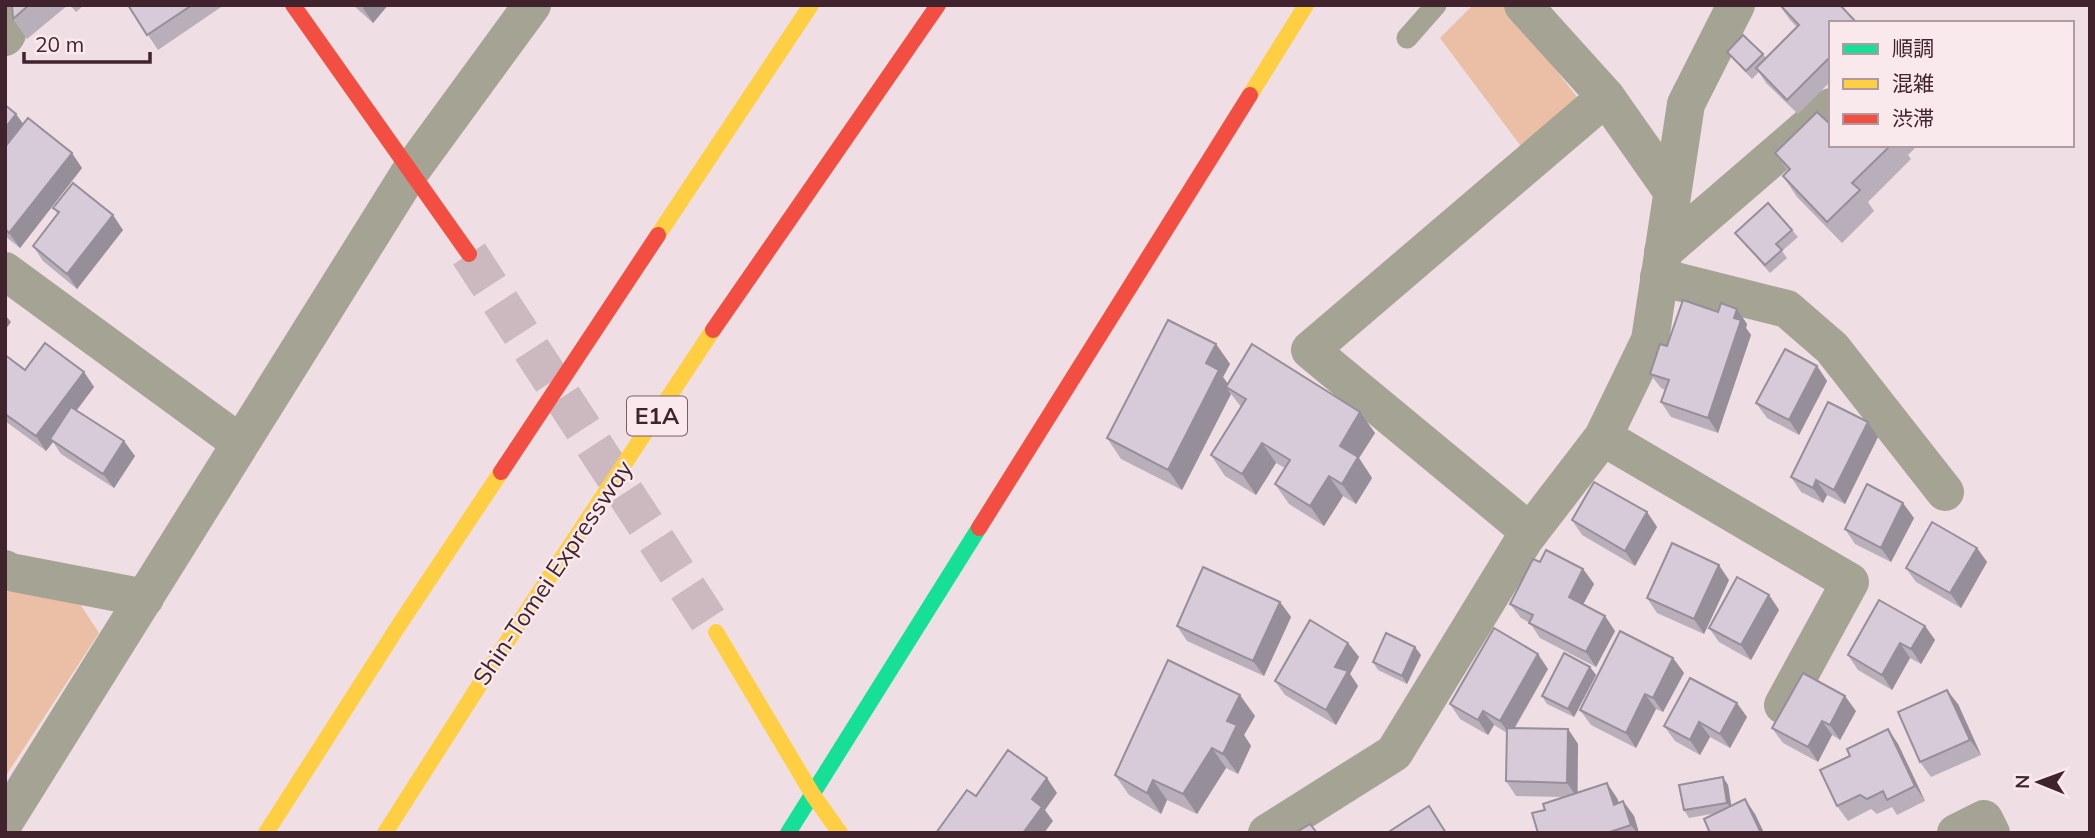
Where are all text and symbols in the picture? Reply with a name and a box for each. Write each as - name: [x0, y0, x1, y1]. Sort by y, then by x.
- scale bar: [24, 21, 150, 65]
- legend: [1829, 21, 2074, 147]
- text: 20 m: [35, 31, 84, 57]
- text: 順調: [1892, 35, 1934, 61]
- text: 混雑: [1892, 70, 1934, 96]
- text: 渋滞: [1892, 105, 1934, 131]
- road number: E1A: [627, 396, 687, 436]
- street label: Shin-Tomei Expressway: [466, 454, 639, 691]
- north arrow: [2004, 747, 2074, 817]
- text: N: [2010, 774, 2034, 789]

